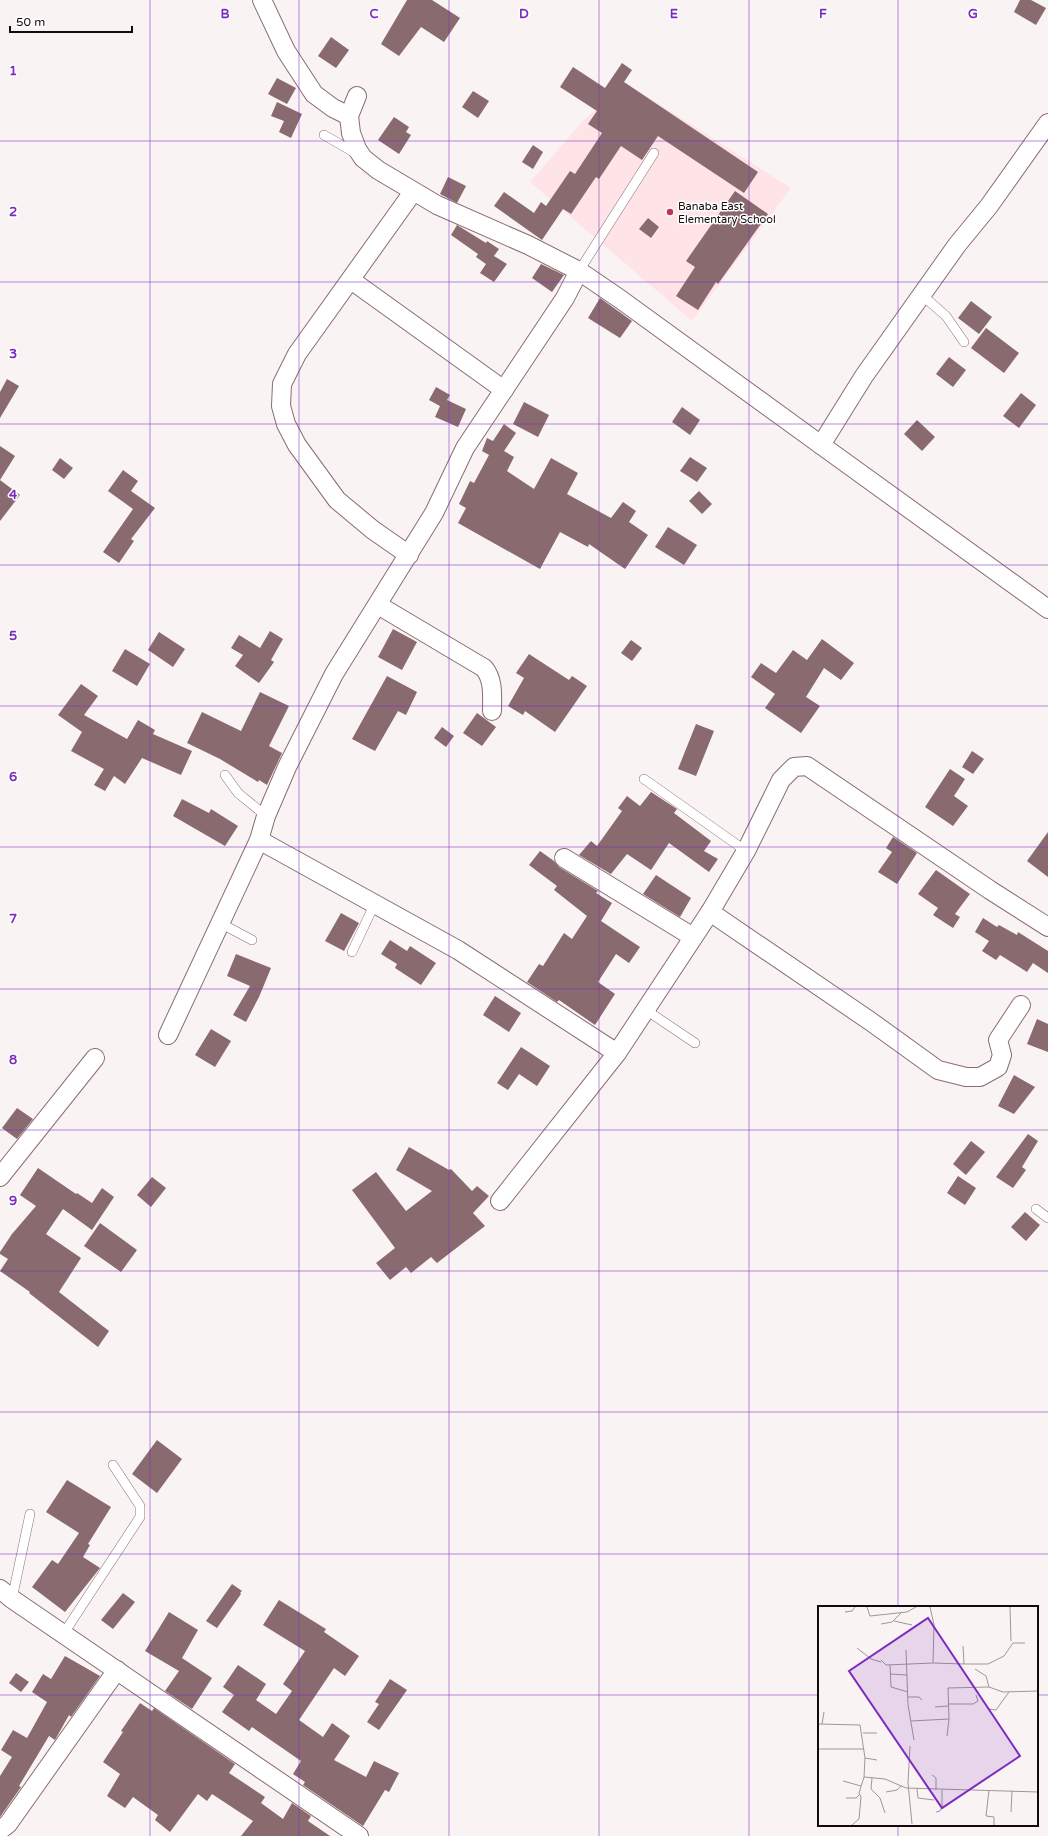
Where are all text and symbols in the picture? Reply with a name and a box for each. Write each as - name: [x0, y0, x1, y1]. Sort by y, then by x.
- text: B: [220, 6, 230, 22]
- text: C: [369, 6, 379, 22]
- text: D: [519, 6, 529, 22]
- text: E: [670, 6, 678, 22]
- text: F: [819, 6, 827, 22]
- text: G: [968, 6, 978, 22]
- scale bar: [10, 8, 132, 34]
- text: 50 m: [16, 15, 45, 29]
- text: 1: [9, 63, 17, 79]
- place label: Banaba East Elementary School: [678, 200, 776, 226]
- text: 2: [9, 204, 17, 220]
- marker: Banaba East Elementary School: [665, 207, 675, 217]
- text: 3: [9, 346, 17, 362]
- text: 4: [9, 487, 18, 503]
- text: 5: [9, 628, 17, 644]
- text: 6: [9, 769, 17, 785]
- text: 7: [9, 911, 17, 927]
- text: 8: [9, 1052, 17, 1068]
- text: 9: [9, 1193, 17, 1209]
- inset map: [818, 1606, 1038, 1826]

